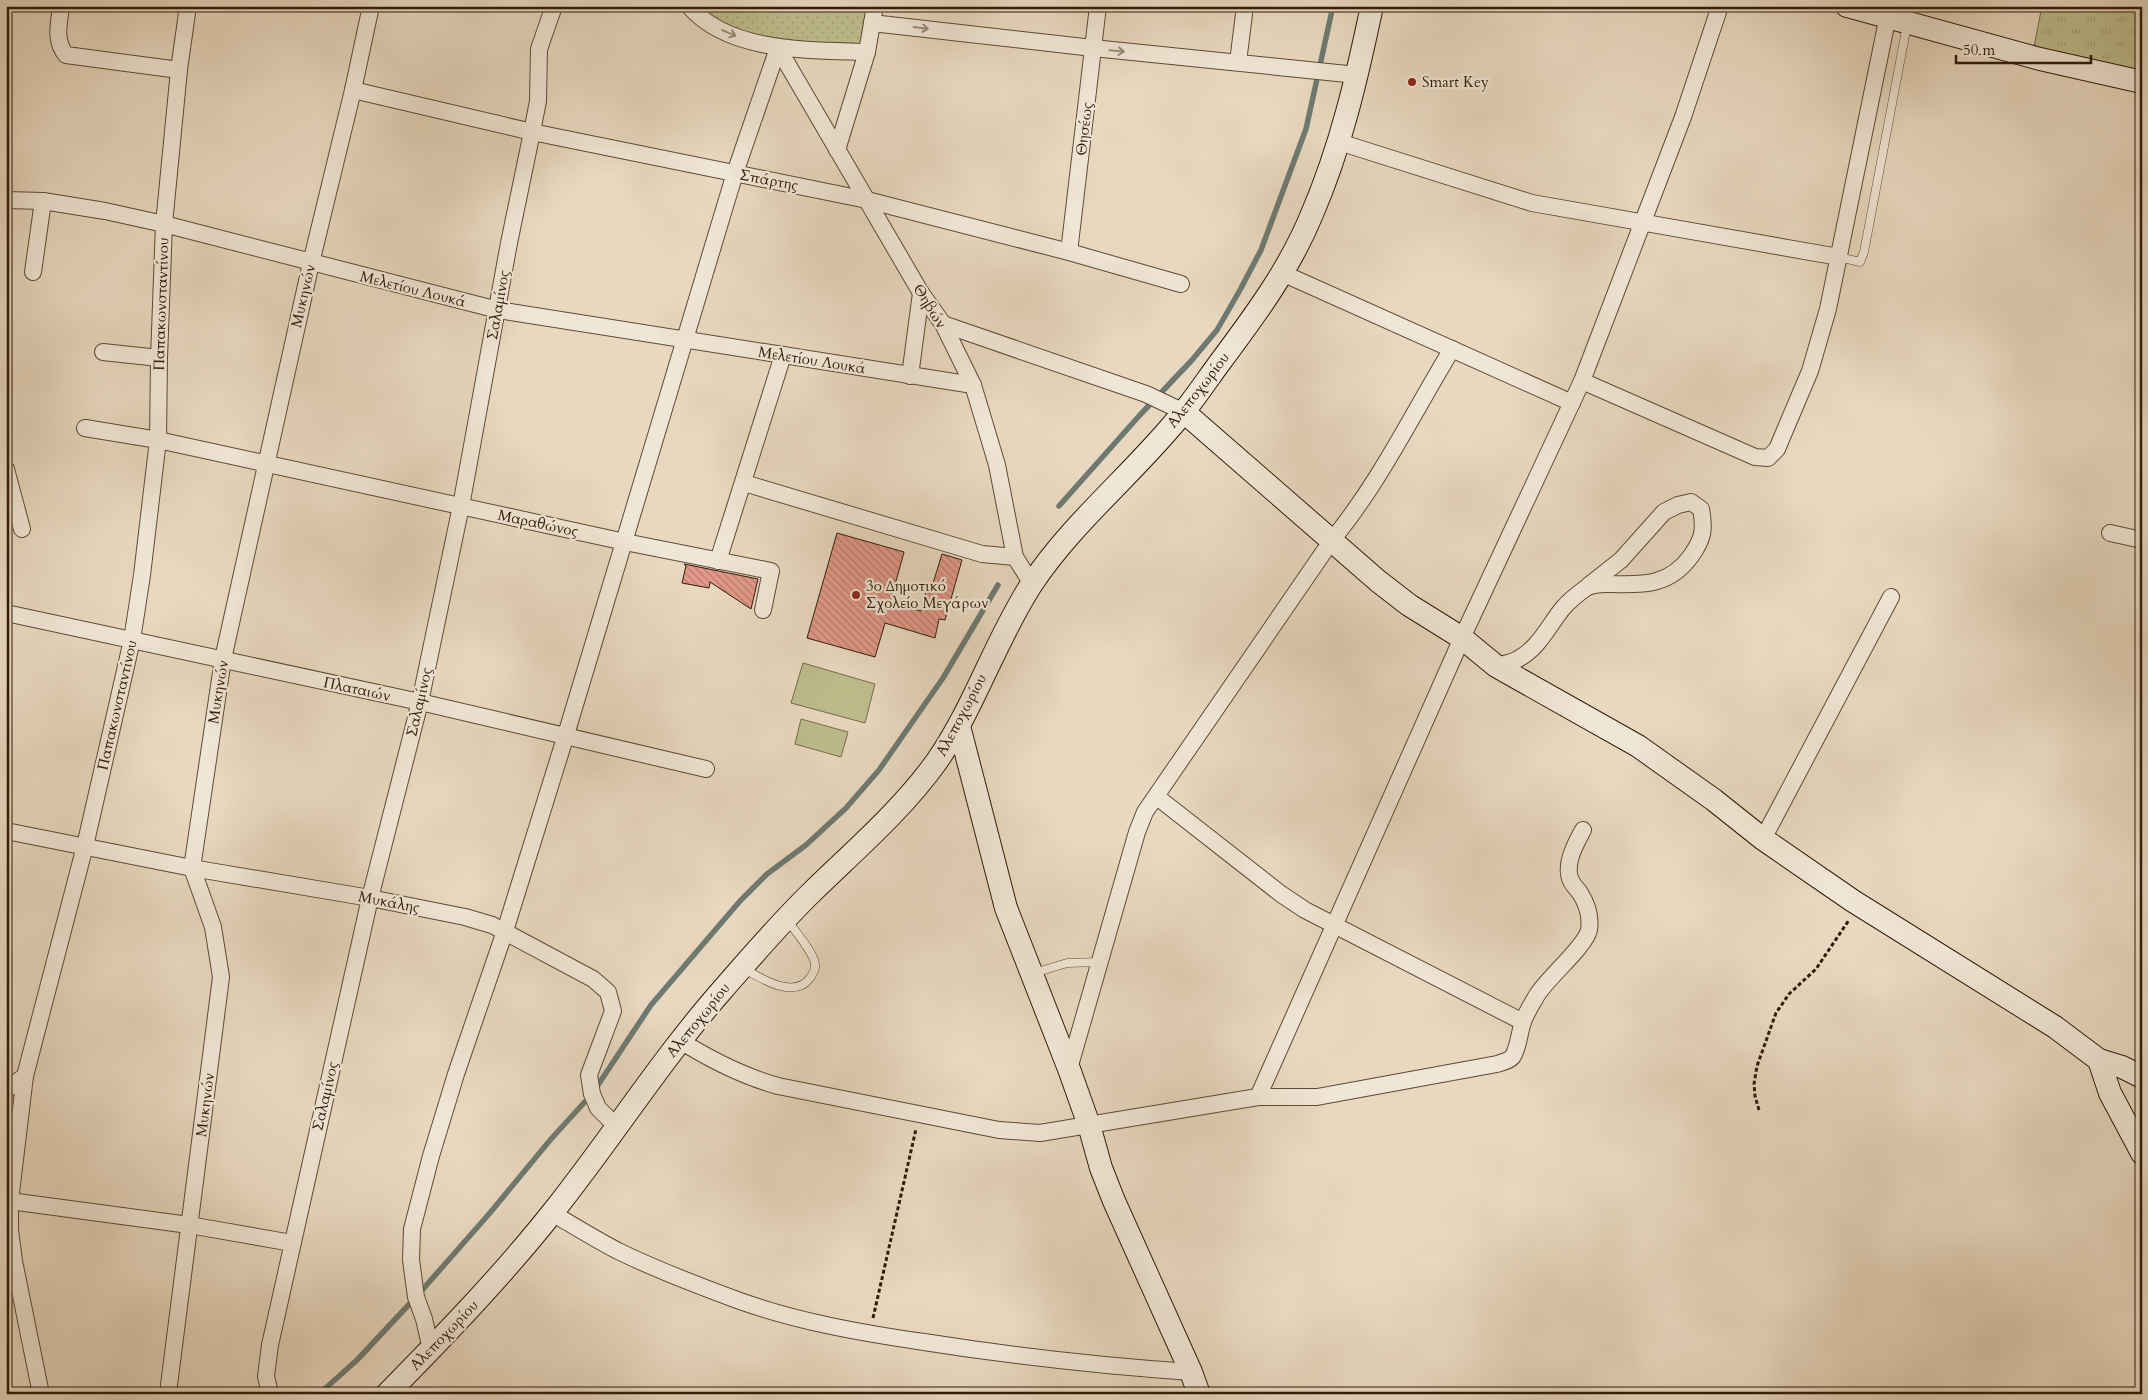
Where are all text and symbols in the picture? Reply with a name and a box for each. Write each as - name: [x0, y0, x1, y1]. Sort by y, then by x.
- one-way arrow: [912, 23, 928, 33]
- one-way arrow: [721, 28, 736, 38]
- scale bar: [1956, 32, 2090, 64]
- text: 50 m: [1963, 40, 1995, 60]
- one-way arrow: [1109, 46, 1125, 55]
- place label: Smart Key: [1422, 72, 1489, 92]
- marker: Smart Key: [1406, 76, 1418, 88]
- street label: Θησέως: [1071, 101, 1097, 157]
- street label: Σπάρτης: [738, 165, 800, 196]
- street label: Παπακωνσταντίνου: [149, 237, 173, 371]
- street label: Μυκηνών: [286, 262, 320, 330]
- street label: Μελετίου Λουκά: [358, 266, 468, 312]
- street label: Σαλαμίνος: [482, 268, 514, 341]
- street label: Θηβών: [909, 280, 951, 332]
- street label: Μελετίου Λουκά: [757, 342, 867, 378]
- street label: Αλεποχωρίου: [1162, 348, 1234, 432]
- street label: Μαραθώνος: [496, 505, 581, 541]
- place label: 3ο Δημοτικό Σχολείο Μεγάρων: [866, 576, 988, 613]
- marker: 3ο Δημοτικό Σχολείο Μεγάρων: [850, 589, 862, 601]
- street label: Παπακωνσταντίνου: [92, 638, 142, 772]
- street label: Μυκηνών: [203, 659, 233, 725]
- street label: Σαλαμίνος: [401, 665, 437, 739]
- street label: Αλεποχωρίου: [931, 670, 991, 760]
- street label: Πλαταιών: [322, 672, 392, 706]
- street label: Μυκάλης: [357, 886, 422, 918]
- street label: Αλεποχωρίου: [662, 978, 734, 1062]
- street label: Σαλαμίνος: [307, 1059, 343, 1133]
- street label: Μυκηνών: [191, 1072, 219, 1138]
- street label: Αλεποχωρίου: [405, 1295, 483, 1375]

